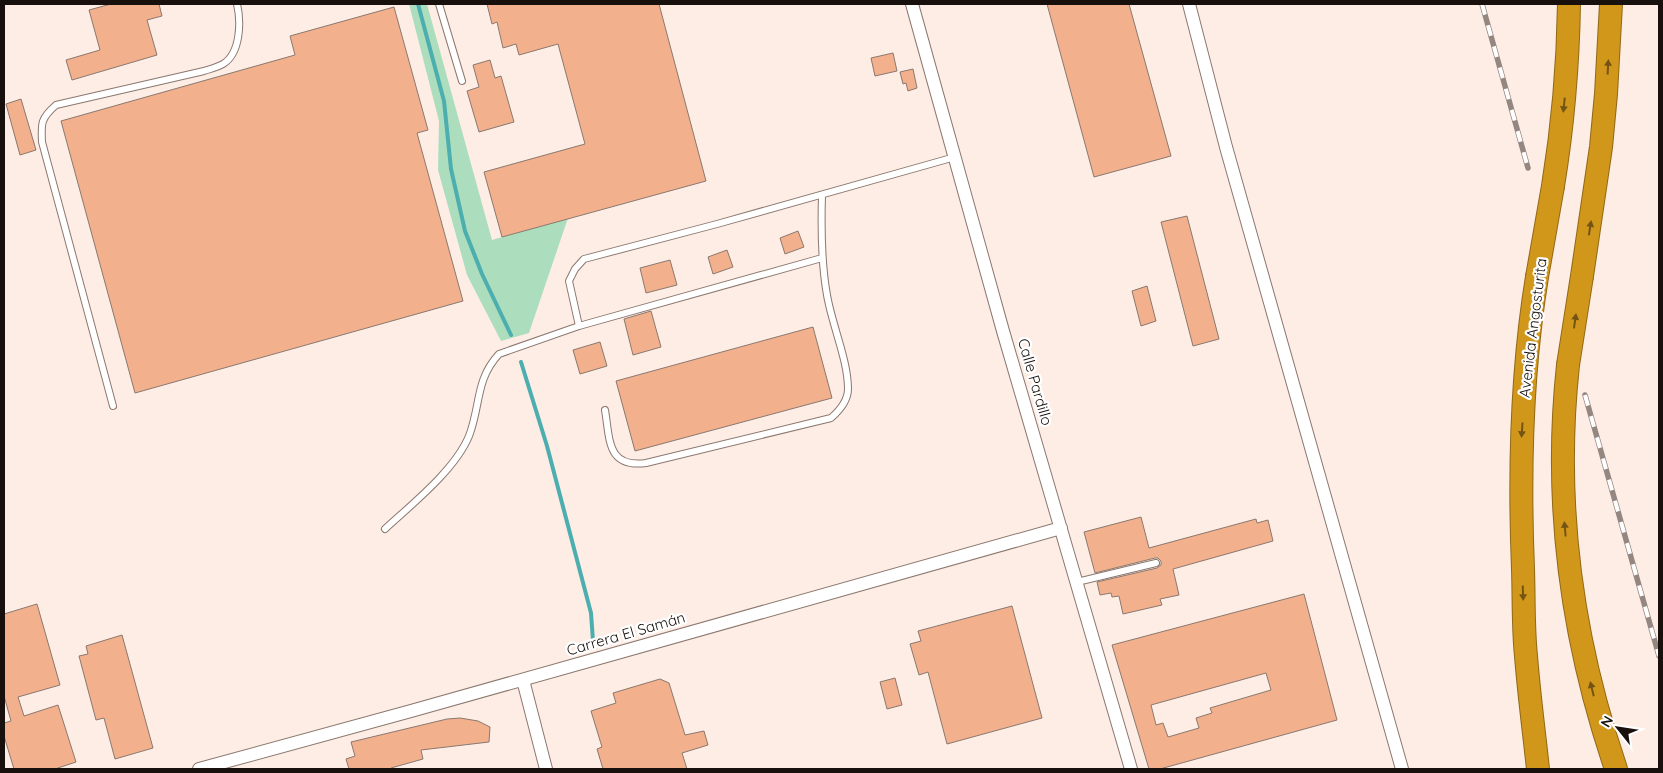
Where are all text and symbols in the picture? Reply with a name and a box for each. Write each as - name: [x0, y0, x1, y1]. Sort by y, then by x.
- one-way arrow: [1605, 59, 1613, 75]
- one-way arrow: [1560, 97, 1568, 113]
- one-way arrow: [1586, 220, 1594, 236]
- street label: Avenida Angosturita: [1515, 257, 1550, 399]
- one-way arrow: [1571, 312, 1579, 328]
- street label: Calle Pardillo: [1014, 336, 1057, 428]
- one-way arrow: [1518, 423, 1526, 439]
- one-way arrow: [1561, 521, 1569, 537]
- one-way arrow: [1520, 585, 1528, 601]
- street label: Carrera El Samán: [564, 608, 687, 660]
- one-way arrow: [1588, 682, 1596, 697]
- north arrow: [1593, 703, 1643, 753]
- text: N: [1596, 713, 1617, 730]

